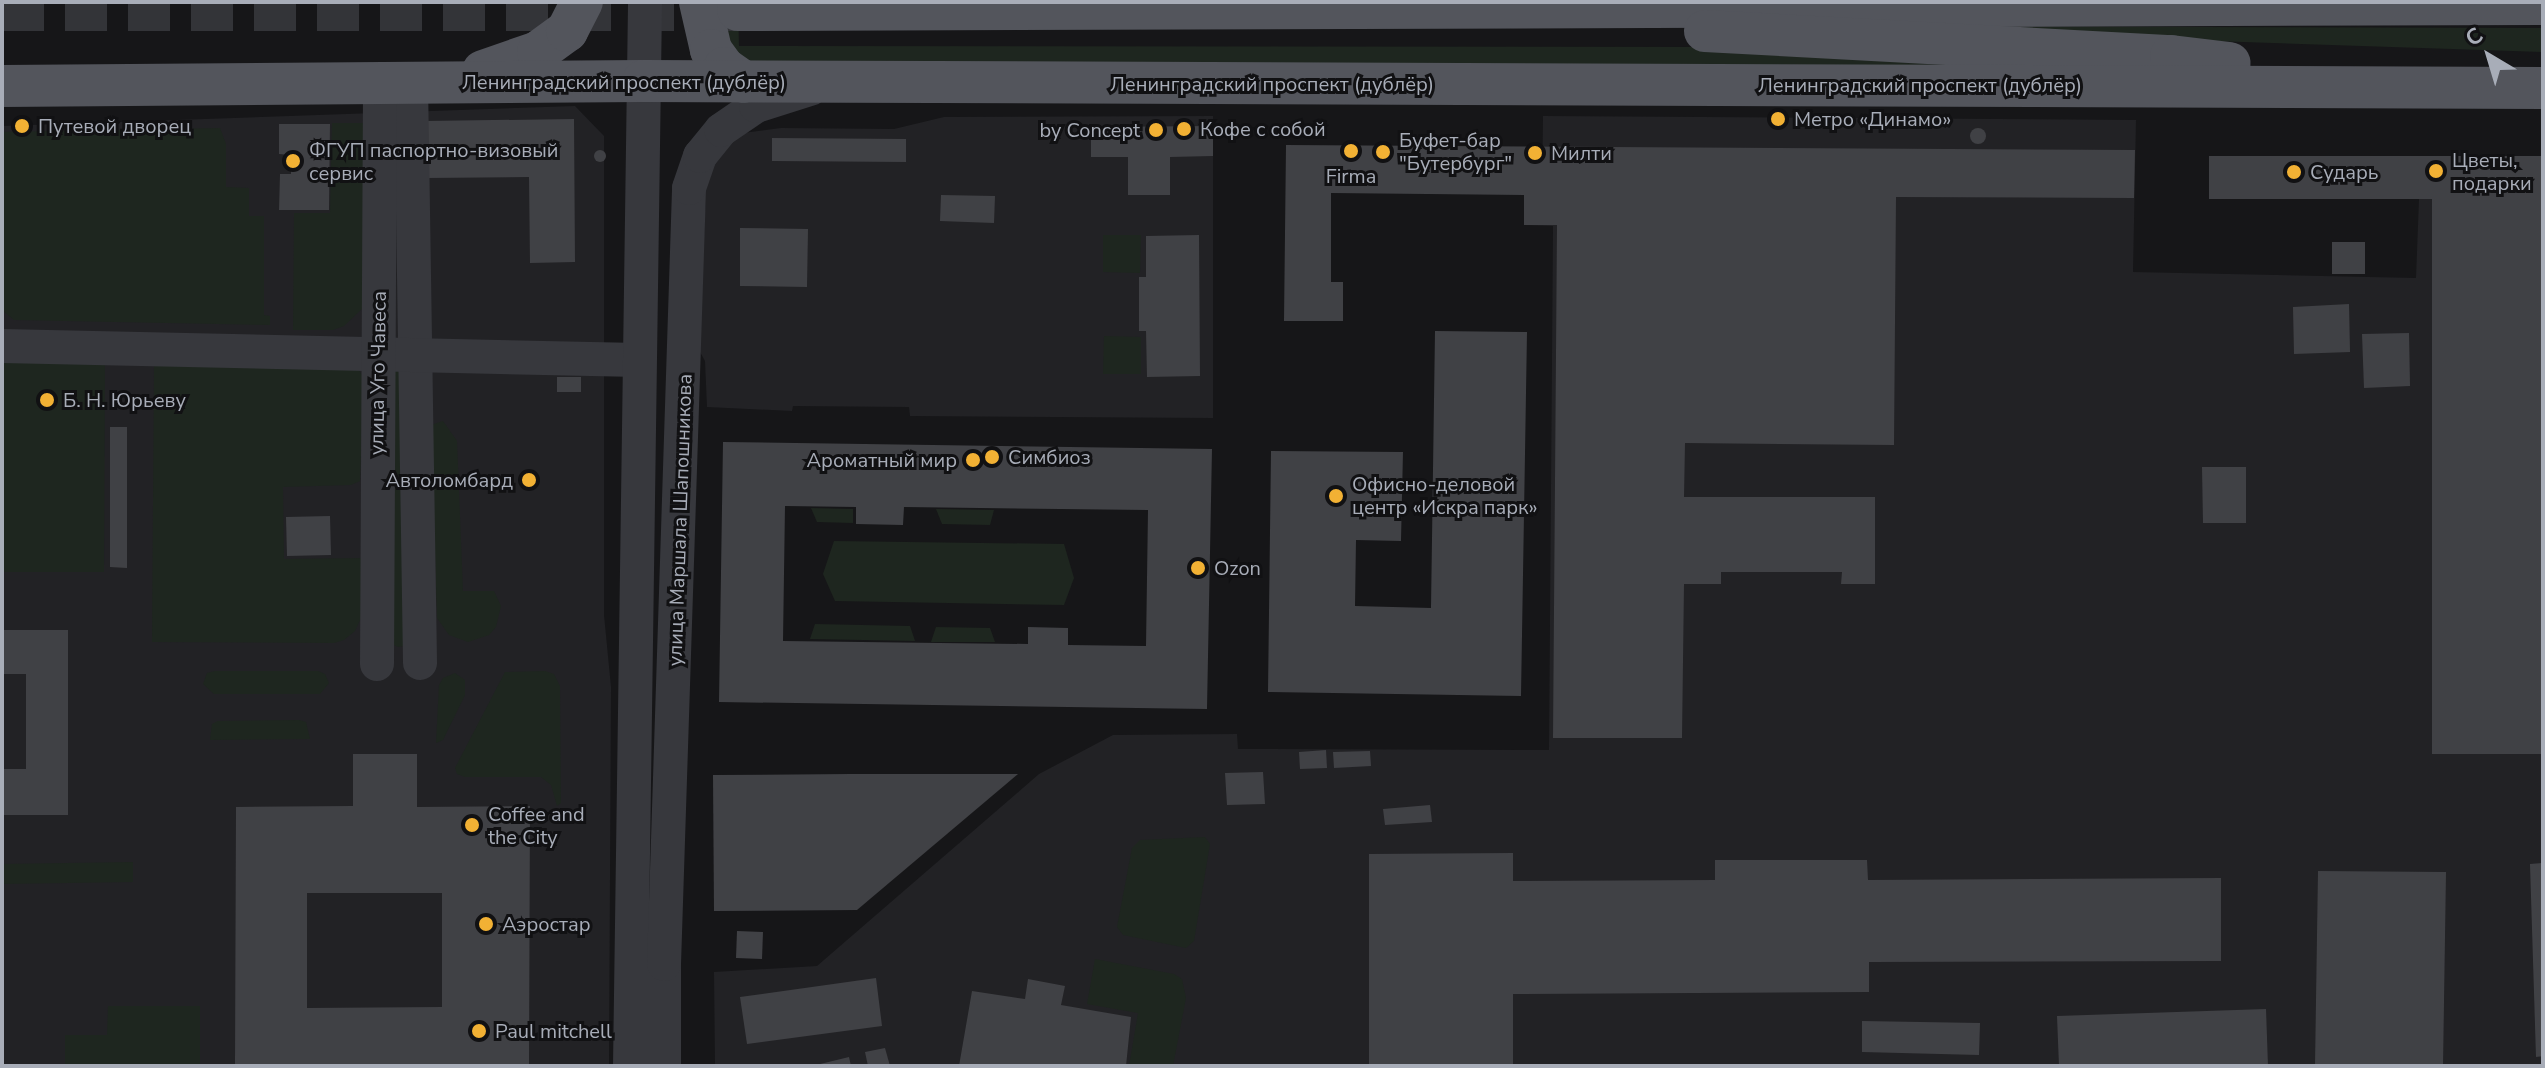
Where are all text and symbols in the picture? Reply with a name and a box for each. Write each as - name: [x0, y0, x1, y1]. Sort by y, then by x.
- north arrow: [2449, 16, 2529, 96]
- text: С: [2459, 21, 2489, 54]
- street label: Ленинградский проспект (дублёр): [462, 70, 786, 94]
- street label: Ленинградский проспект (дублёр): [1110, 72, 1434, 96]
- street label: Ленинградский проспект (дублёр): [1758, 73, 2082, 97]
- place label: Метро «Динамо»: [1794, 107, 1951, 131]
- marker: Метро «Динамо»: [1769, 110, 1787, 128]
- place label: Путевой дворец: [38, 114, 191, 138]
- marker: Путевой дворец: [13, 117, 31, 135]
- place label: Кофе с собой: [1200, 117, 1326, 141]
- place label: by Concept: [1040, 118, 1140, 142]
- marker: Кофе с собой: [1175, 120, 1193, 138]
- marker: by Concept: [1147, 121, 1165, 139]
- place label: Буфет-бар "Бутербург": [1399, 128, 1512, 175]
- place label: ФГУП паспортно-визовый сервис: [309, 138, 558, 185]
- place label: Милти: [1551, 141, 1612, 165]
- marker: Firma: [1342, 142, 1360, 160]
- marker: Буфет-бар "Бутербург": [1374, 143, 1392, 161]
- marker: Милти: [1526, 144, 1544, 162]
- place label: Цветы, подарки: [2452, 148, 2532, 195]
- marker: ФГУП паспортно-визовый сервис: [284, 152, 302, 170]
- place label: Сударь: [2310, 160, 2379, 184]
- marker: Цветы, подарки: [2427, 162, 2445, 180]
- marker: Сударь: [2285, 163, 2303, 181]
- place label: Firma: [1326, 164, 1376, 188]
- street label: улица Уго Чавеса: [365, 291, 391, 455]
- street label: улица Маршала Шапошникова: [663, 373, 697, 667]
- place label: Б. Н. Юрьеву: [63, 388, 186, 412]
- marker: Б. Н. Юрьеву: [38, 391, 56, 409]
- place label: Симбиоз: [1008, 445, 1091, 469]
- place label: Ароматный мир: [807, 448, 957, 472]
- marker: Симбиоз: [983, 448, 1001, 466]
- marker: Ароматный мир: [964, 451, 982, 469]
- place label: Автоломбард: [386, 468, 513, 492]
- marker: Автоломбард: [520, 471, 538, 489]
- place label: Офисно-деловой центр «Искра парк»: [1352, 472, 1537, 519]
- marker: Офисно-деловой центр «Искра парк»: [1327, 487, 1345, 505]
- place label: Ozon: [1214, 556, 1261, 580]
- marker: Ozon: [1189, 559, 1207, 577]
- place label: Coffee and the City: [488, 802, 585, 849]
- marker: Coffee and the City: [463, 816, 481, 834]
- place label: Аэростар: [502, 912, 591, 936]
- marker: Аэростар: [477, 915, 495, 933]
- place label: Paul mitchell: [495, 1019, 612, 1043]
- marker: Paul mitchell: [470, 1022, 488, 1040]

